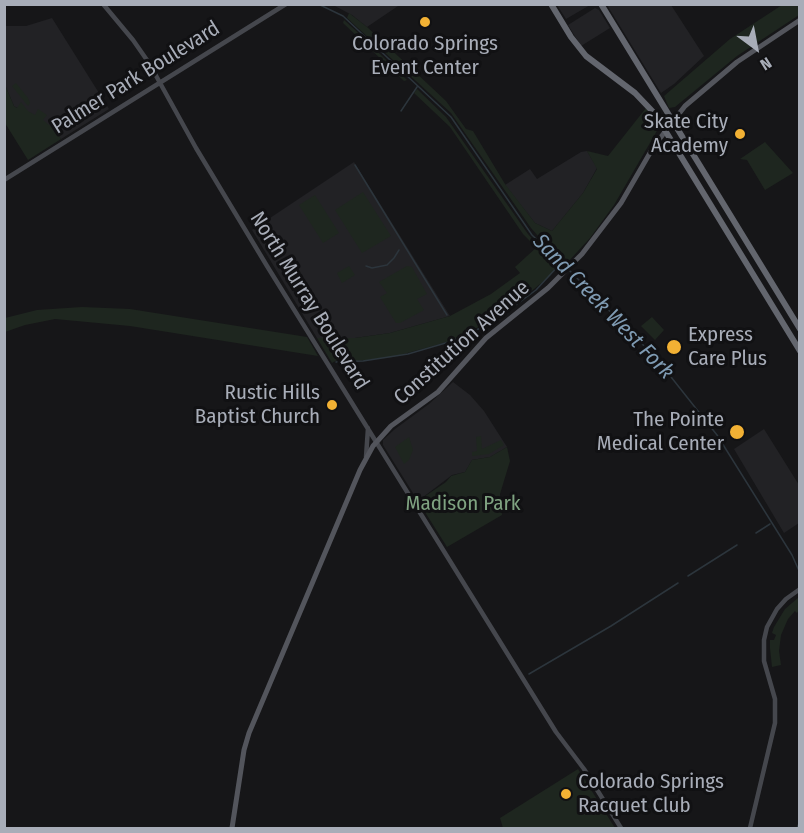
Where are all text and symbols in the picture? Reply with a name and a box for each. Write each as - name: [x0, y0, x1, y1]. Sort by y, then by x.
- marker: Colorado Springs Event Center: [418, 15, 432, 29]
- street label: Palmer Park Boulevard: [47, 16, 225, 140]
- north arrow: [726, 18, 786, 78]
- place label: Colorado Springs Event Center: [352, 31, 498, 81]
- text: N: [757, 53, 775, 74]
- place label: Skate City Academy: [644, 109, 728, 159]
- marker: Skate City Academy: [733, 127, 747, 141]
- street label: North Murray Boulevard: [244, 207, 374, 395]
- water label: Sand Creek West Fork: [527, 229, 679, 385]
- street label: Constitution Avenue: [389, 276, 535, 410]
- place label: Express Care Plus: [688, 322, 767, 372]
- marker: Express Care Plus: [665, 338, 683, 356]
- place label: Rustic Hills Baptist Church: [195, 380, 320, 430]
- marker: Rustic Hills Baptist Church: [325, 398, 339, 412]
- place label: The Pointe Medical Center: [597, 407, 724, 457]
- marker: The Pointe Medical Center: [728, 423, 746, 441]
- park label: Madison Park: [405, 491, 521, 517]
- place label: Colorado Springs Racquet Club: [578, 769, 724, 819]
- marker: Colorado Springs Racquet Club: [559, 787, 573, 801]

